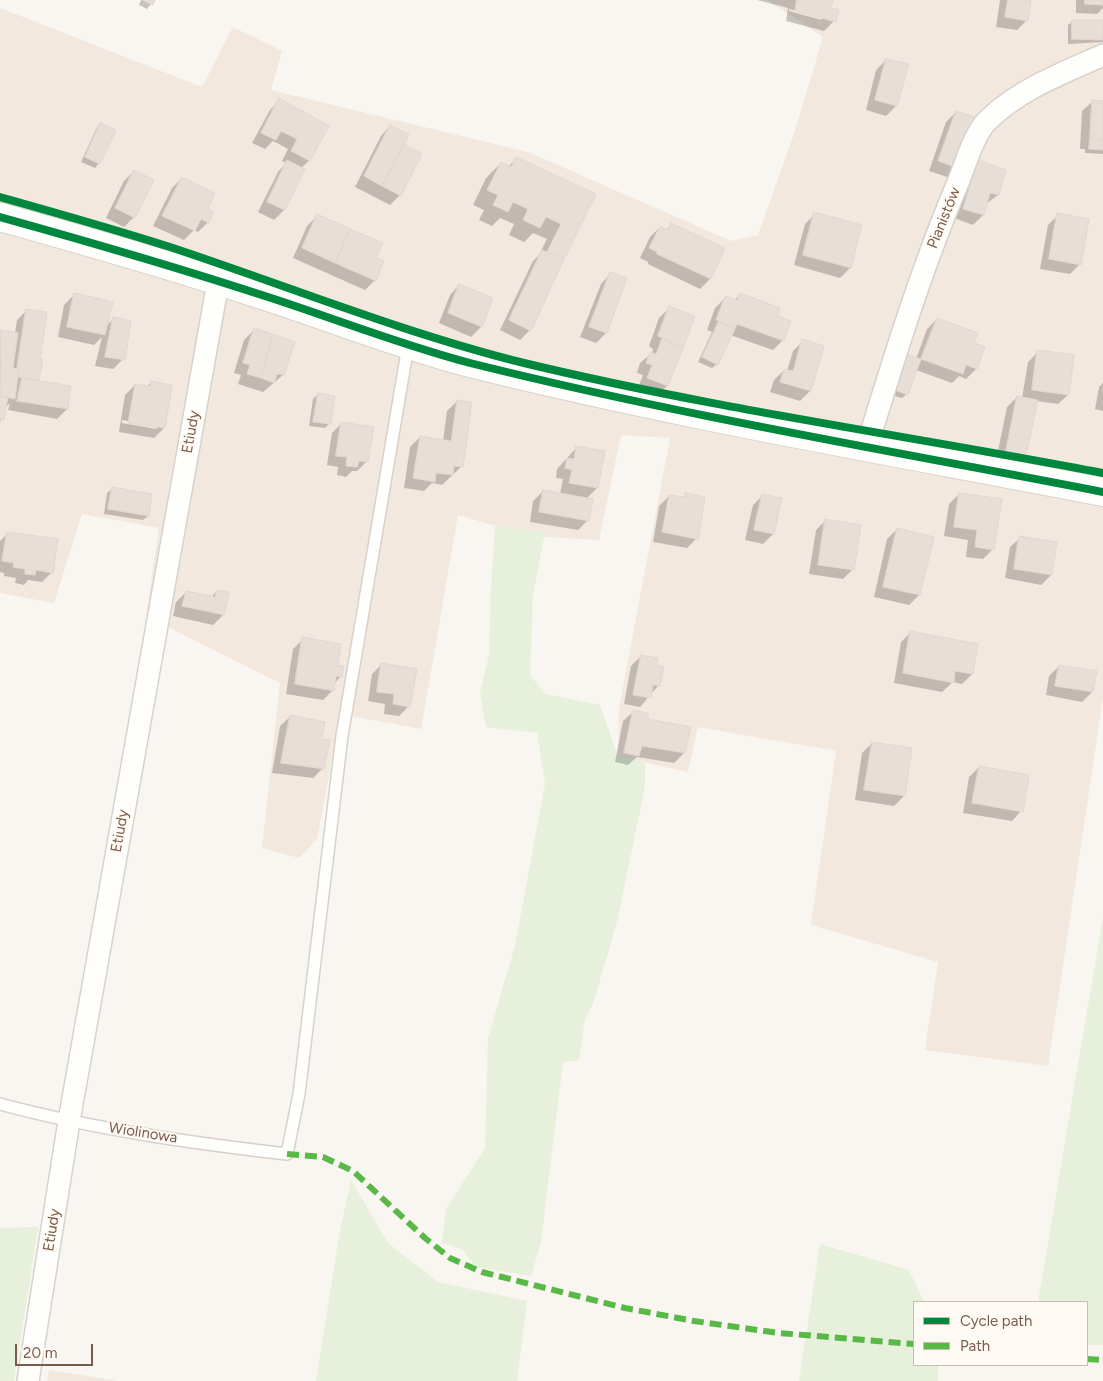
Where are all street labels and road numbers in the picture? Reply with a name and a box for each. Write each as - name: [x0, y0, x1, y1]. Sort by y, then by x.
- street label: Pianistów: [924, 185, 964, 251]
- street label: Etiudy: [178, 409, 204, 455]
- street label: Etiudy: [107, 808, 133, 854]
- street label: Wiolinowa: [107, 1119, 179, 1147]
- street label: Etiudy: [40, 1207, 64, 1253]

